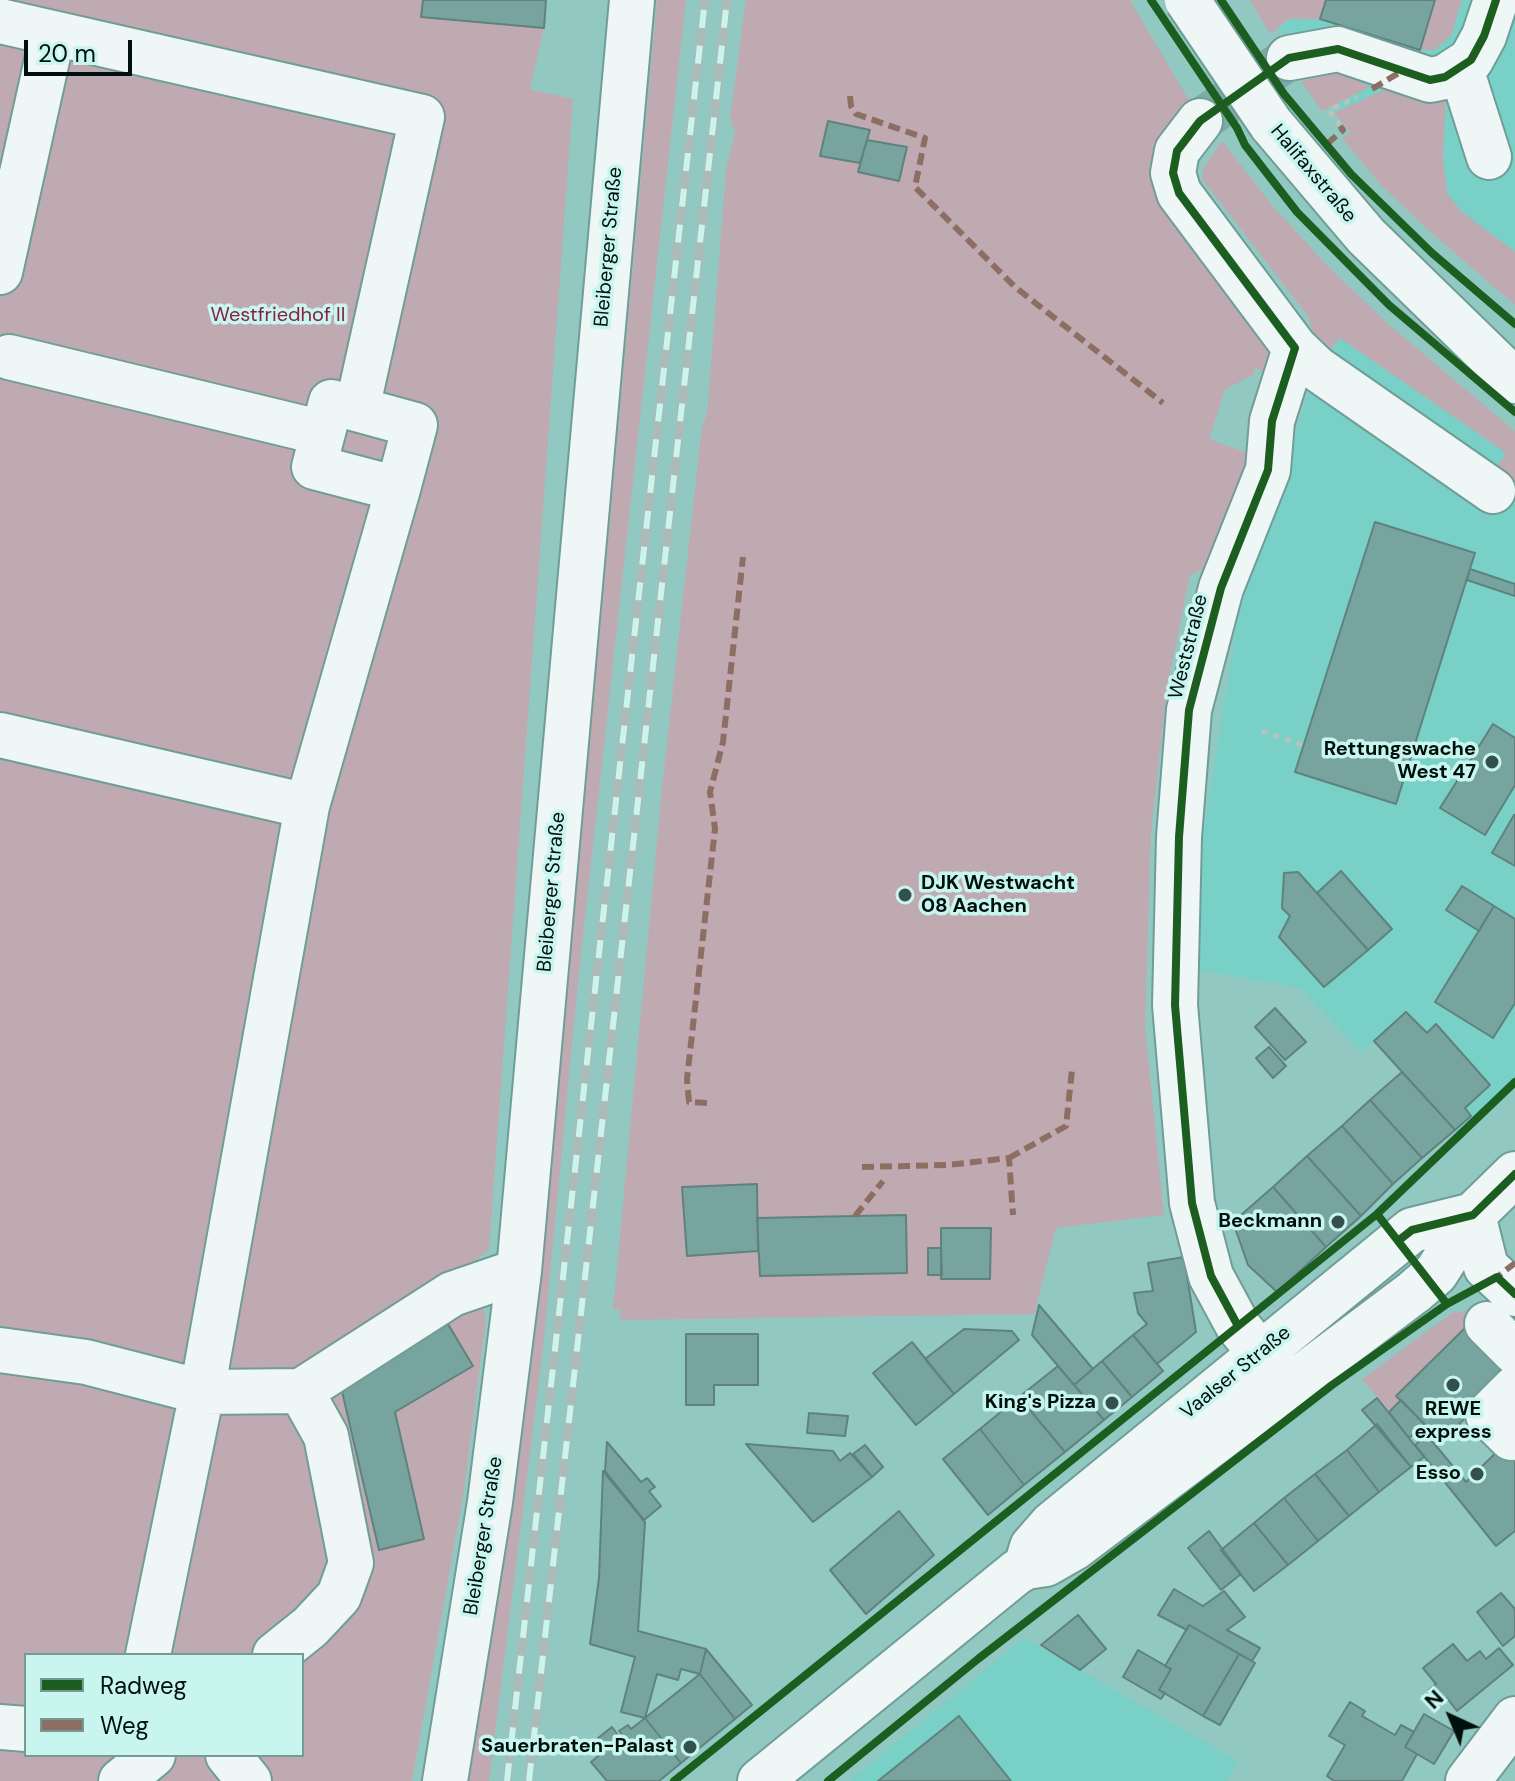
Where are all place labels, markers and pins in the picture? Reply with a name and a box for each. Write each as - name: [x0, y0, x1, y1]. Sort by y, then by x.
- place label: Rettungswache West 47: [1324, 738, 1476, 785]
- marker: Rettungswache West 47: [1483, 753, 1501, 771]
- place label: DJK Westwacht 08 Aachen: [921, 872, 1075, 919]
- marker: DJK Westwacht 08 Aachen: [896, 886, 914, 904]
- place label: Beckmann: [1218, 1210, 1322, 1234]
- marker: Beckmann: [1329, 1213, 1347, 1231]
- marker: REWE express: [1444, 1376, 1462, 1394]
- place label: King's Pizza: [985, 1391, 1096, 1415]
- marker: King's Pizza: [1103, 1394, 1121, 1412]
- place label: REWE express: [1414, 1398, 1492, 1445]
- place label: Esso: [1416, 1462, 1461, 1486]
- marker: Esso: [1468, 1465, 1486, 1483]
- place label: Sauerbraten-Palast: [481, 1735, 674, 1759]
- marker: Sauerbraten-Palast: [681, 1738, 699, 1756]

